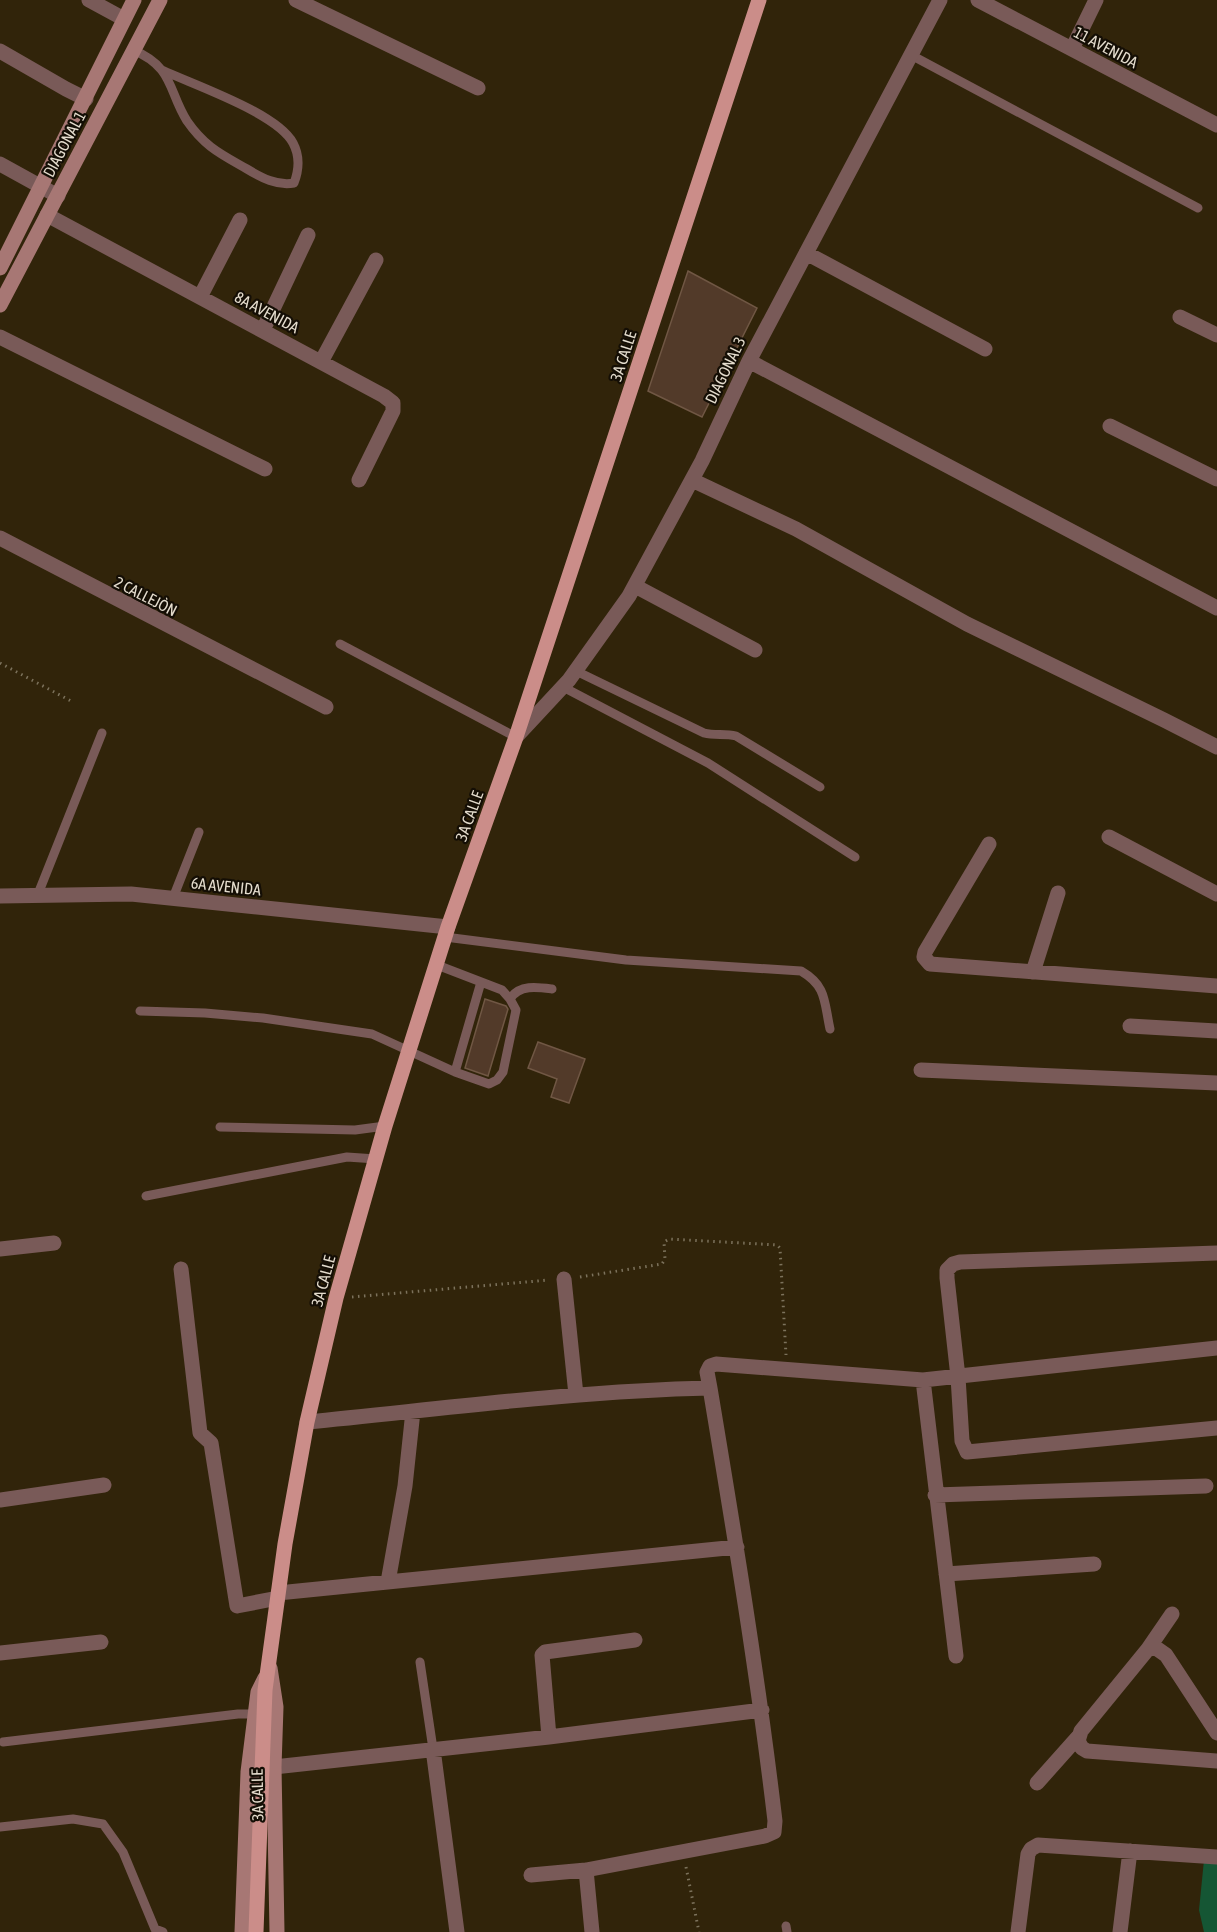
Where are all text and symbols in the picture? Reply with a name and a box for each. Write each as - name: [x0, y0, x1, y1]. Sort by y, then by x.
- street label: 11 AVENIDA: [1071, 23, 1141, 71]
- street label: DIAGONAL 1: [39, 108, 89, 180]
- street label: 8A AVENIDA: [232, 288, 302, 336]
- street label: 3A CALLE: [606, 328, 640, 383]
- street label: DIAGONAL 3: [701, 334, 749, 406]
- street label: 2 CALLEJÒN: [112, 573, 180, 619]
- street label: 3A CALLE: [452, 788, 486, 843]
- street label: 6A AVENIDA: [190, 873, 262, 899]
- street label: 3A CALLE: [308, 1253, 338, 1308]
- street label: 3A CALLE: [248, 1769, 266, 1821]

